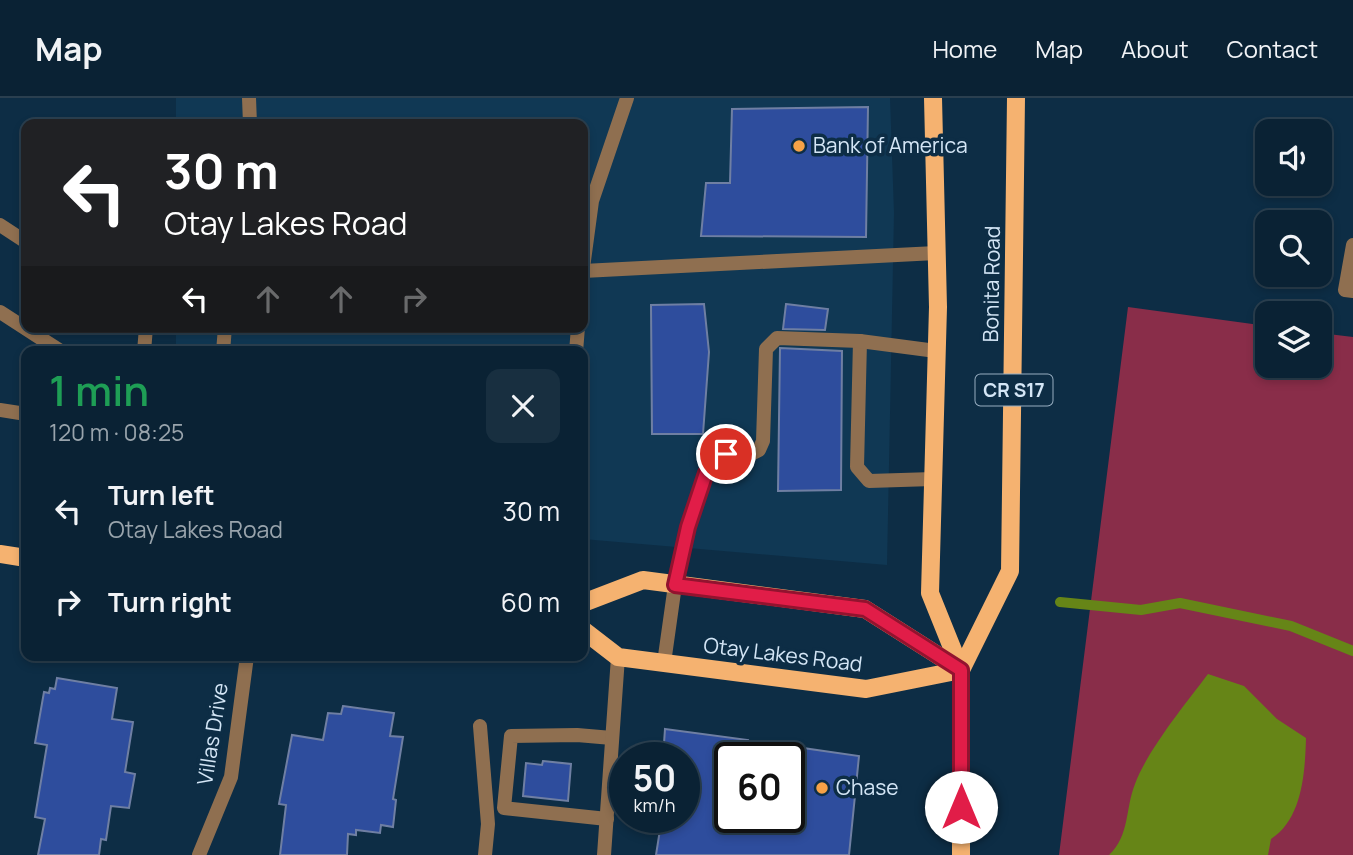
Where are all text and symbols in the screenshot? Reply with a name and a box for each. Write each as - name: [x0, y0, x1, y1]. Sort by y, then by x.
- text: Map: [35, 26, 103, 71]
- text: Home: [932, 32, 997, 65]
- text: Map: [1035, 32, 1083, 65]
- text: About: [1121, 32, 1189, 65]
- text: Contact: [1227, 32, 1318, 65]
- map controls: [1255, 119, 1332, 378]
- button: sound: [1255, 119, 1332, 196]
- place label: Bank of America: [813, 131, 968, 159]
- text: 30 m: [164, 137, 279, 204]
- marker: Bank of America: [791, 138, 807, 154]
- icon: left: [49, 147, 140, 238]
- text: Otay Lakes Road: [164, 201, 407, 245]
- button: search: [1255, 210, 1332, 287]
- street label: Bonita Road: [976, 225, 1006, 343]
- icon: left: [176, 280, 214, 318]
- icon: ahead: [249, 280, 287, 318]
- icon: ahead: [322, 280, 360, 318]
- icon: right: [395, 280, 433, 318]
- button: layers: [1255, 301, 1332, 378]
- text: 1 min: [49, 361, 149, 419]
- button: close: [486, 369, 560, 443]
- road number: CR S17: [976, 374, 1052, 406]
- text: 120 m · 08:25: [49, 416, 184, 448]
- pin: [696, 424, 756, 484]
- icon: arrive: [707, 435, 745, 473]
- text: Turn left: [108, 477, 215, 513]
- icon: left: [49, 492, 87, 530]
- text: 30 m: [503, 493, 560, 529]
- text: Otay Lakes Road: [108, 513, 283, 545]
- icon: right: [49, 583, 87, 621]
- text: Turn right: [108, 584, 232, 620]
- text: 60 m: [501, 584, 560, 620]
- street label: Otay Lakes Road: [702, 630, 864, 678]
- street label: Villas Drive: [190, 681, 234, 787]
- speed limit sign: 60: [714, 742, 805, 833]
- text: 50: [633, 754, 676, 802]
- position arrow: [924, 770, 998, 844]
- place label: Chase: [836, 773, 898, 801]
- marker: Chase: [814, 780, 830, 796]
- text: km/h: [634, 793, 675, 817]

